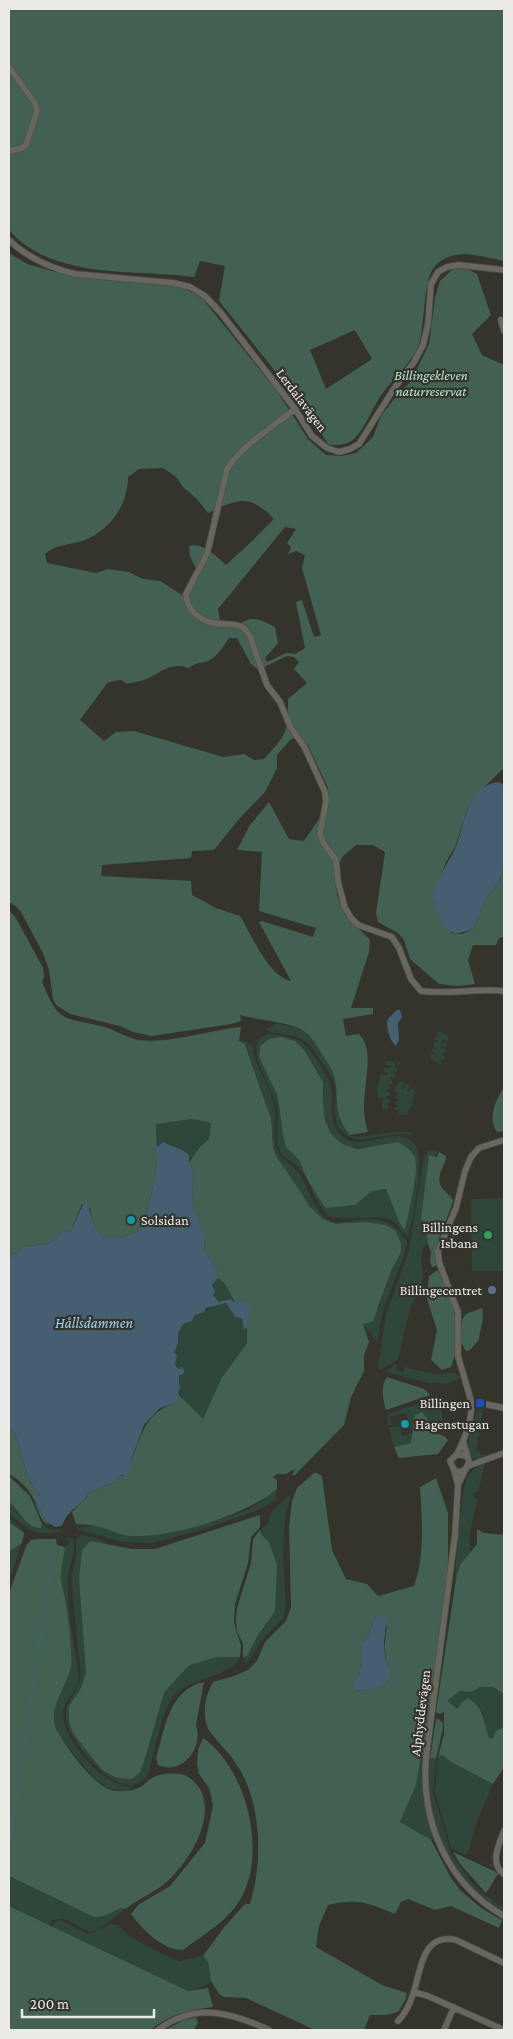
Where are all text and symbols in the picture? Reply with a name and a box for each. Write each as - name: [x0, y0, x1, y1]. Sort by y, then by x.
- street label: Lerdalavägen: [273, 365, 331, 435]
- park label: Billingekleven naturreservat: [394, 367, 468, 399]
- place label: Solsidan: [141, 1212, 189, 1228]
- marker: Solsidan: [125, 1214, 137, 1226]
- place label: Billingens Isbana: [422, 1219, 479, 1251]
- marker: Billingens Isbana: [482, 1229, 494, 1241]
- place label: Billingecentret: [400, 1282, 482, 1298]
- marker: Billingecentret: [486, 1284, 498, 1296]
- water label: Hållsdammen: [55, 1315, 134, 1331]
- place label: Billingen: [420, 1395, 470, 1411]
- marker: Billingen: [474, 1397, 486, 1409]
- place label: Hagenstugan: [415, 1416, 490, 1432]
- marker: Hagenstugan: [399, 1418, 411, 1430]
- street label: Alphyddevägen: [407, 1668, 433, 1757]
- scale bar: [22, 1986, 155, 2018]
- text: 200 m: [30, 1996, 69, 2012]

